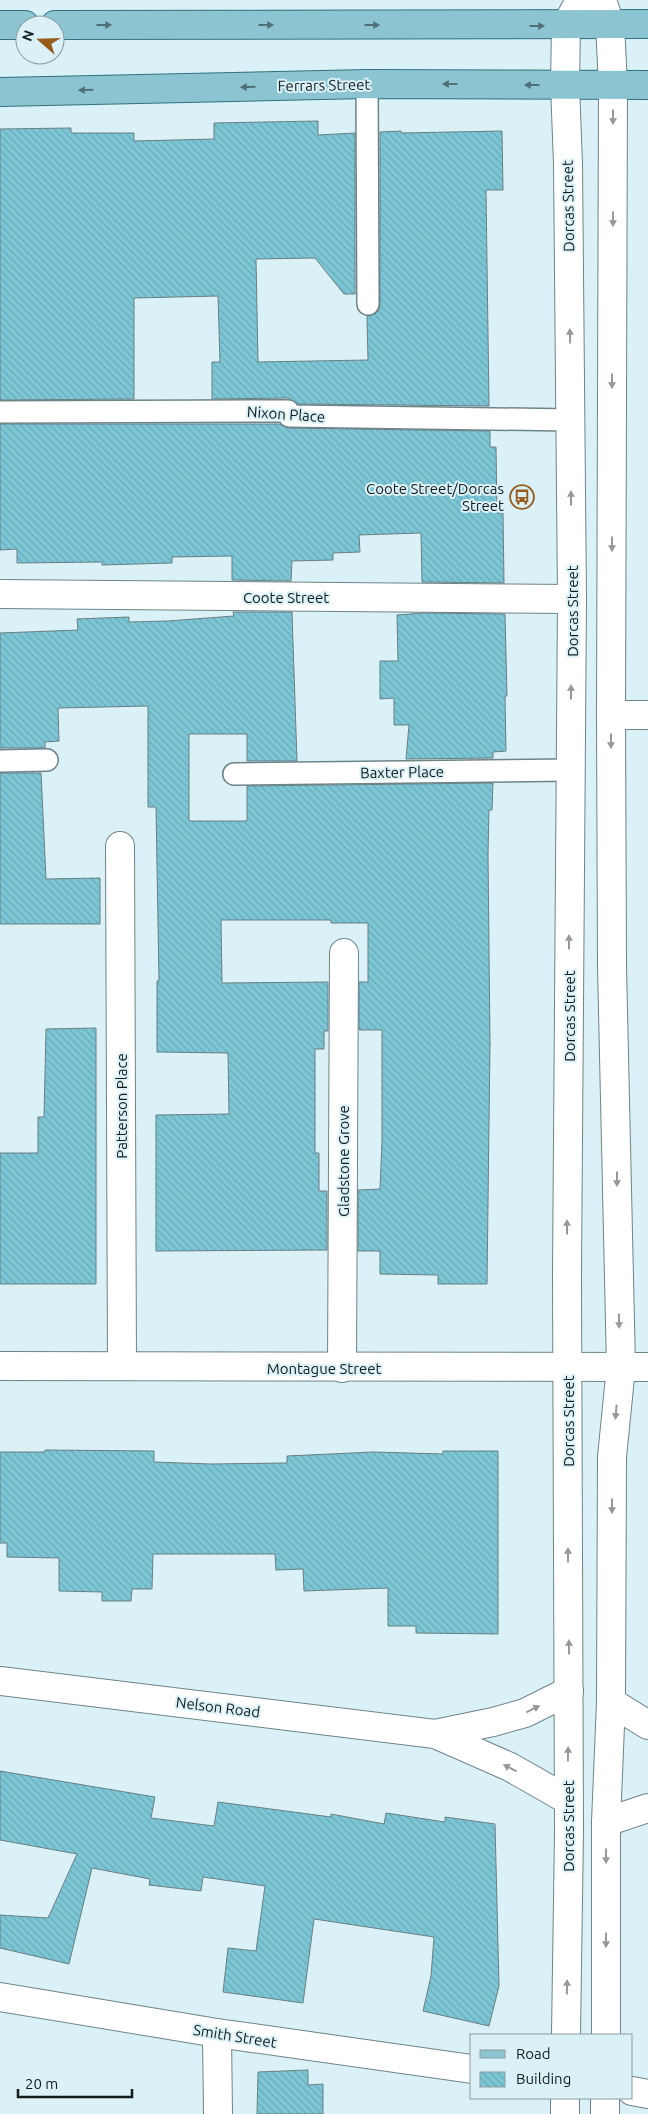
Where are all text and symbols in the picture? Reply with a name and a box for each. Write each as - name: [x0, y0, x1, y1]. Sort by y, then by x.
- north arrow: [15, 15, 65, 65]
- one-way arrow: [96, 21, 112, 29]
- one-way arrow: [258, 21, 274, 29]
- one-way arrow: [365, 21, 381, 29]
- one-way arrow: [529, 22, 545, 30]
- text: N: [18, 28, 37, 43]
- street label: Ferrars Street: [277, 76, 371, 94]
- one-way arrow: [442, 80, 458, 88]
- one-way arrow: [524, 81, 540, 89]
- one-way arrow: [240, 83, 256, 91]
- one-way arrow: [78, 86, 94, 94]
- one-way arrow: [609, 110, 617, 126]
- street label: Dorcas Street: [559, 160, 577, 252]
- one-way arrow: [609, 211, 617, 227]
- one-way arrow: [566, 328, 574, 344]
- one-way arrow: [608, 374, 616, 390]
- street label: Nixon Place: [246, 403, 326, 425]
- place label: Coote Street/Dorcas Street: [366, 480, 504, 514]
- bus stop icon: Coote Street/Dorcas Street: [509, 484, 535, 510]
- one-way arrow: [567, 490, 575, 506]
- one-way arrow: [608, 536, 616, 552]
- street label: Dorcas Street: [564, 565, 581, 657]
- street label: Coote Street: [243, 589, 329, 606]
- one-way arrow: [567, 683, 575, 699]
- one-way arrow: [607, 734, 615, 750]
- street label: Baxter Place: [360, 763, 444, 781]
- one-way arrow: [565, 933, 573, 949]
- street label: Dorcas Street: [561, 970, 578, 1062]
- street label: Patterson Place: [113, 1053, 130, 1159]
- street label: Gladstone Grove: [335, 1105, 352, 1217]
- one-way arrow: [613, 1172, 621, 1188]
- one-way arrow: [563, 1218, 571, 1234]
- one-way arrow: [616, 1313, 624, 1329]
- street label: Montague Street: [267, 1360, 381, 1377]
- street label: Dorcas Street: [560, 1375, 577, 1467]
- one-way arrow: [612, 1405, 620, 1421]
- one-way arrow: [608, 1498, 616, 1514]
- one-way arrow: [564, 1546, 572, 1562]
- one-way arrow: [565, 1639, 573, 1655]
- street label: Nelson Road: [175, 1693, 261, 1721]
- one-way arrow: [526, 1705, 540, 1713]
- one-way arrow: [564, 1746, 572, 1762]
- one-way arrow: [503, 1764, 517, 1772]
- street label: Dorcas Street: [560, 1780, 577, 1872]
- one-way arrow: [602, 1848, 610, 1864]
- one-way arrow: [602, 1932, 610, 1948]
- one-way arrow: [563, 1978, 571, 1994]
- street label: Smith Street: [192, 2021, 278, 2051]
- legend: [470, 2034, 633, 2099]
- text: Road: [516, 2045, 551, 2062]
- scale bar: [18, 2066, 131, 2098]
- text: Building: [516, 2070, 571, 2087]
- text: 20 m: [25, 2075, 58, 2092]

